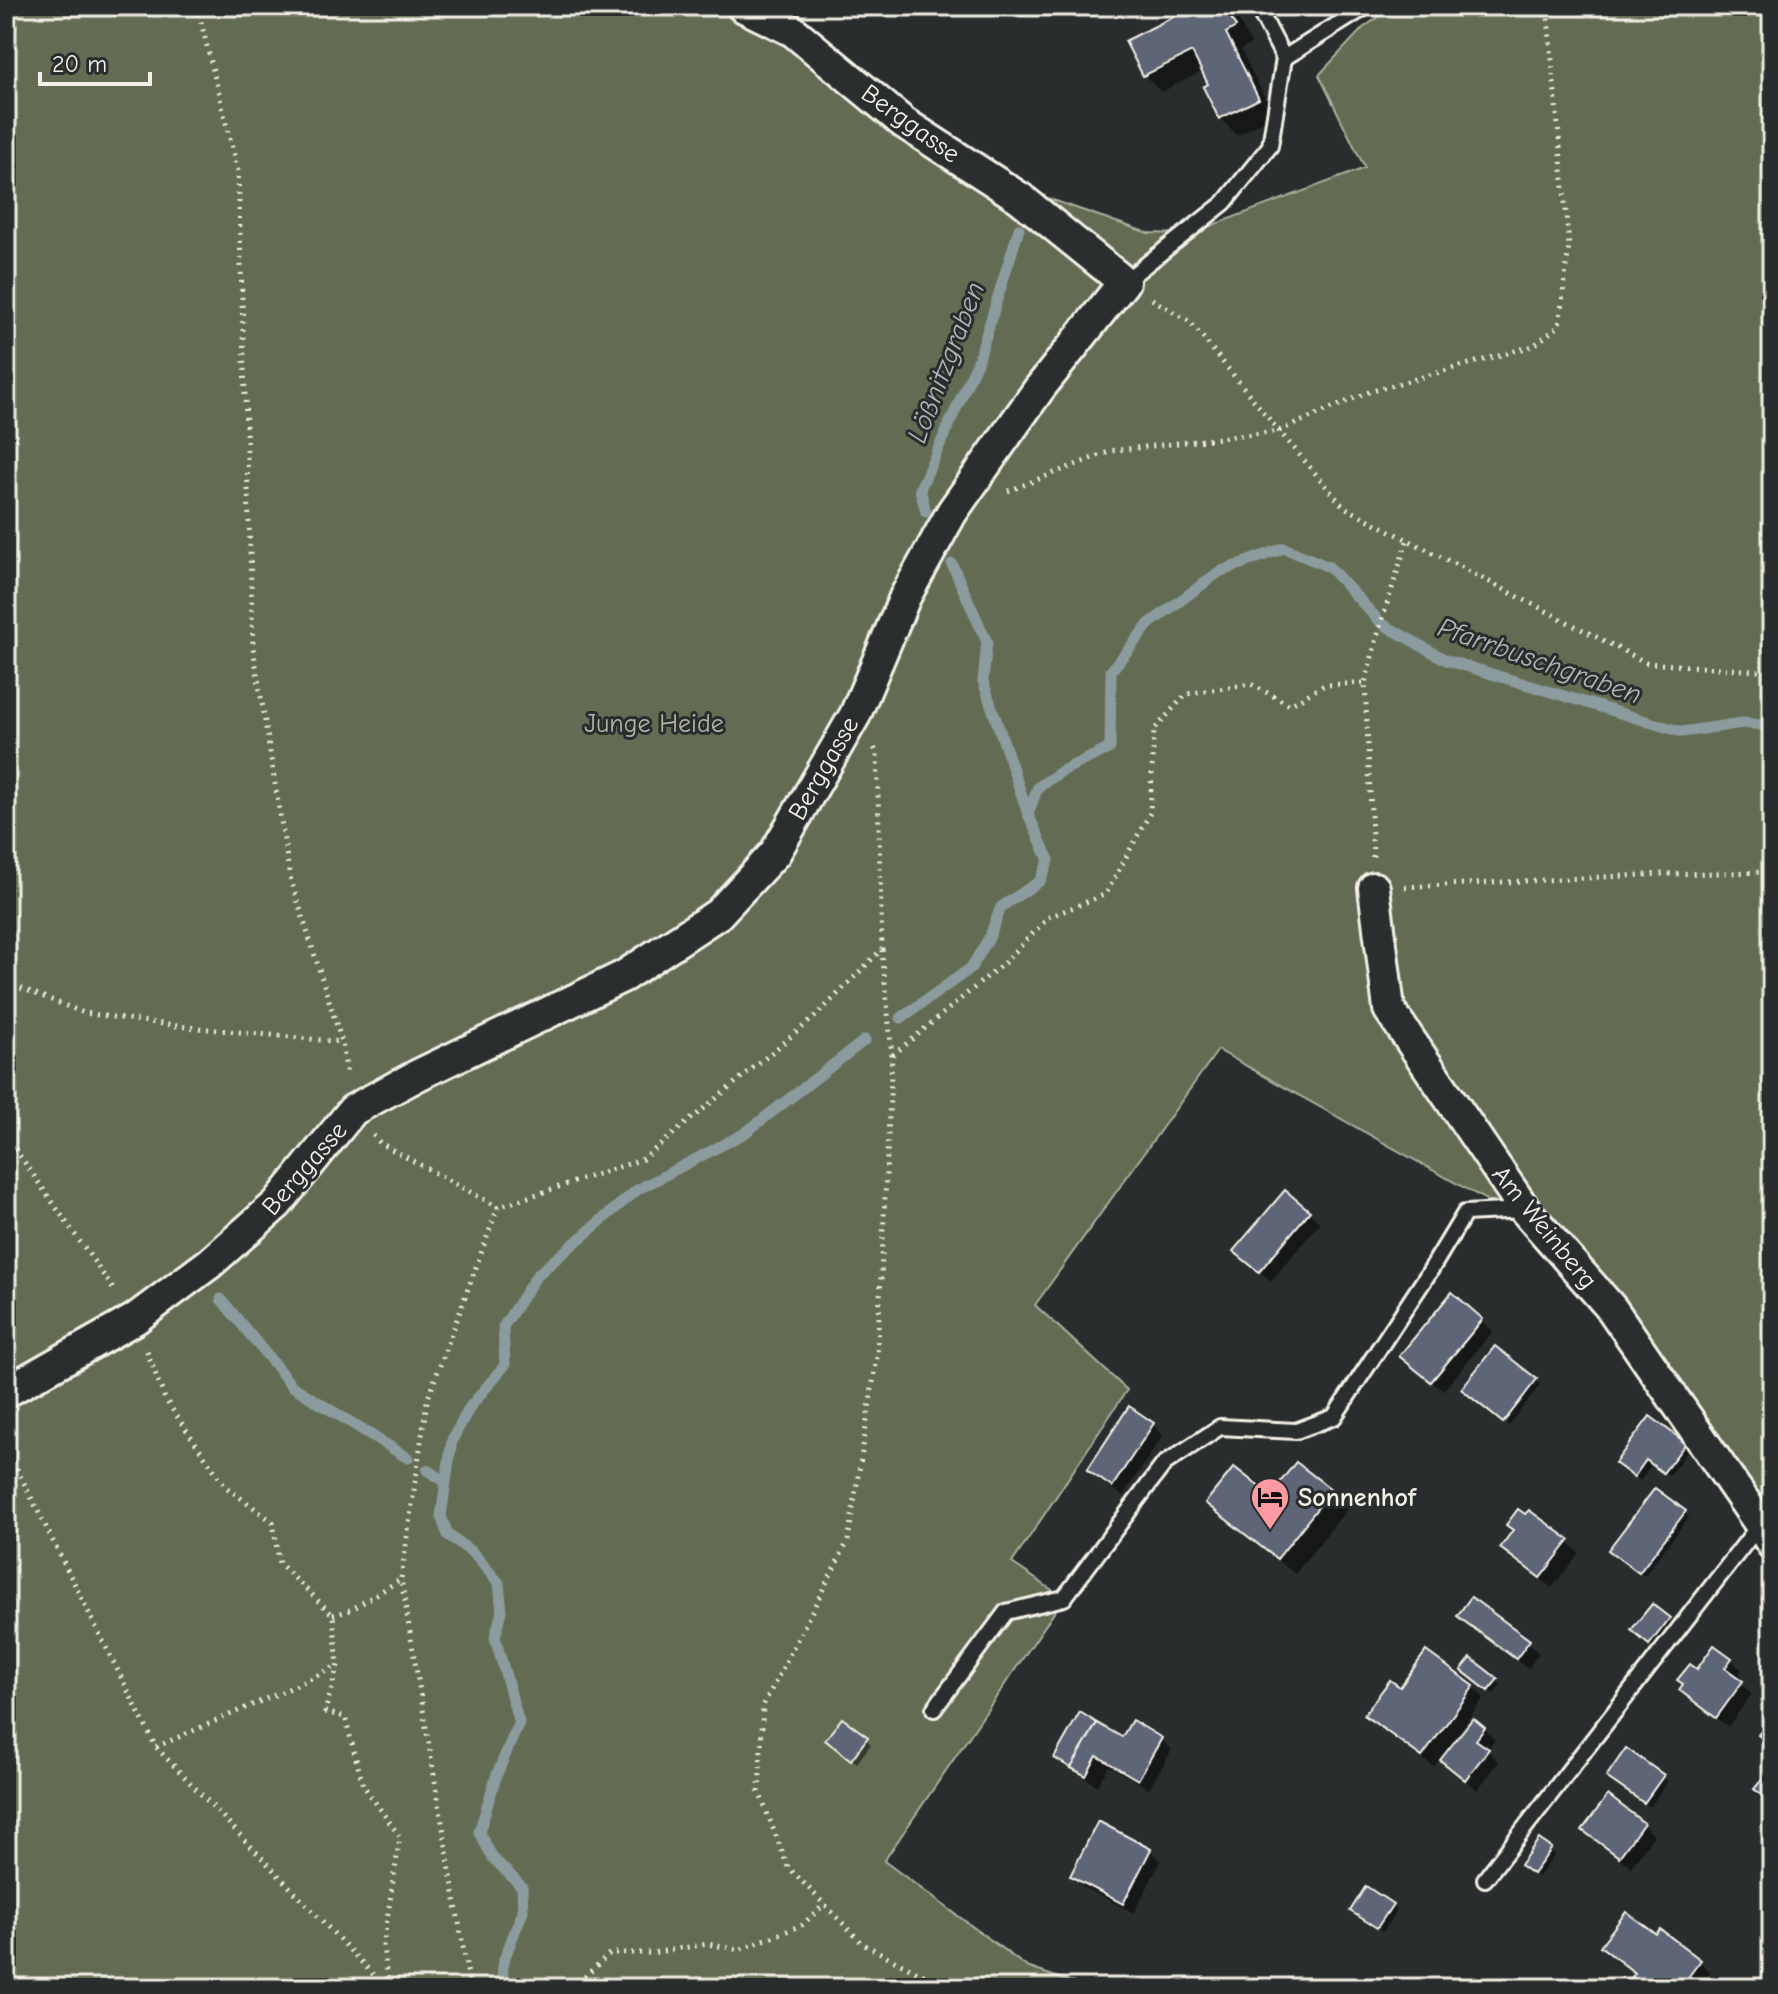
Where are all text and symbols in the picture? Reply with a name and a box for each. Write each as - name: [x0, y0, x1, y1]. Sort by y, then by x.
- scale bar: [40, 36, 150, 86]
- text: 20 m: [52, 50, 107, 78]
- street label: Berggasse: [855, 78, 965, 170]
- water label: Lößnitzgraben: [901, 277, 991, 447]
- water label: Pfarrbuschgraben: [1434, 611, 1646, 711]
- park label: Junge Heide: [584, 709, 724, 739]
- street label: Berggasse: [782, 712, 865, 825]
- street label: Berggasse: [256, 1116, 354, 1222]
- street label: Am Weinberg: [1485, 1160, 1603, 1295]
- hotel icon: Sonnenhof: [1249, 1476, 1291, 1531]
- place label: Sonnenhof: [1298, 1483, 1418, 1513]

